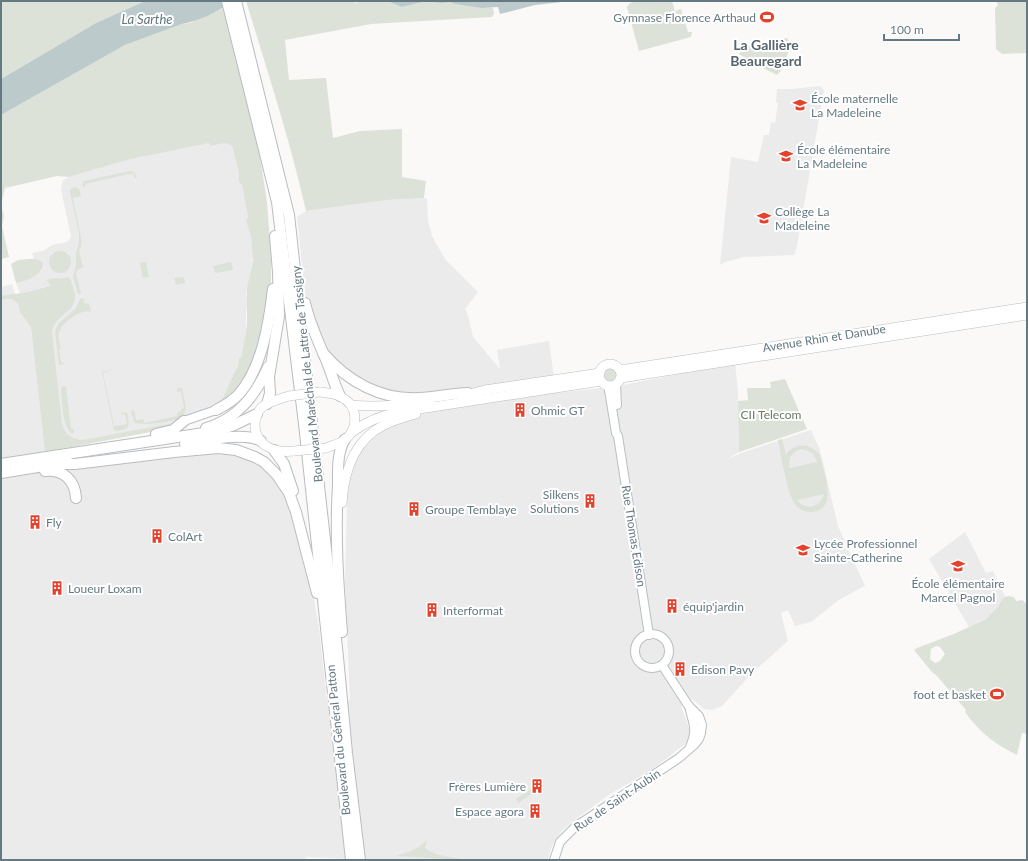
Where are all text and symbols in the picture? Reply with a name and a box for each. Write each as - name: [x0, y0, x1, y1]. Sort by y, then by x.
- sports icon: Gymnase Florence Arthaud: [759, 9, 775, 25]
- place label: Gymnase Florence Arthaud: [613, 10, 756, 25]
- water label: La Sarthe: [121, 11, 173, 27]
- scale bar: [884, 16, 959, 42]
- text: 100 m: [890, 22, 924, 37]
- district label: La Gallière Beauregard: [730, 36, 802, 69]
- place label: École maternelle La Madeleine: [811, 91, 898, 120]
- school or university icon: École maternelle La Madeleine: [792, 97, 808, 113]
- place label: École élémentaire La Madeleine: [797, 142, 890, 171]
- school or university icon: École élémentaire La Madeleine: [778, 148, 794, 164]
- place label: Collège La Madeleine: [775, 204, 830, 233]
- school or university icon: Collège La Madeleine: [756, 210, 772, 226]
- street label: Boulevard Maréchal de Lattre de Tassigny: [288, 264, 326, 483]
- street label: Avenue Rhin et Danube: [761, 321, 887, 355]
- building icon: Ohmic GT: [512, 402, 528, 418]
- place label: Ohmic GT: [531, 403, 585, 418]
- park label: CII Telecom: [741, 407, 802, 422]
- street label: Rue Thomas Edison: [619, 484, 649, 588]
- place label: Silkens Solutions: [530, 487, 579, 516]
- building icon: Silkens Solutions: [582, 493, 598, 509]
- building icon: Groupe Temblaye: [406, 501, 422, 517]
- place label: Groupe Temblaye: [425, 502, 517, 517]
- building icon: Fly: [27, 514, 43, 530]
- place label: Fly: [46, 515, 63, 530]
- building icon: ColArt: [149, 528, 165, 544]
- place label: ColArt: [168, 529, 203, 544]
- place label: Lycée Professionnel Sainte-Catherine: [814, 536, 917, 565]
- school or university icon: Lycée Professionnel Sainte-Catherine: [795, 542, 811, 558]
- school or university icon: École élémentaire Marcel Pagnol: [950, 558, 966, 574]
- place label: École élémentaire Marcel Pagnol: [911, 576, 1005, 605]
- building icon: Loueur Loxam: [49, 580, 65, 596]
- place label: Loueur Loxam: [68, 581, 142, 596]
- building icon: équip'jardin: [664, 598, 680, 614]
- place label: équip'jardin: [683, 599, 744, 614]
- building icon: Interformat: [424, 602, 440, 618]
- place label: Interformat: [443, 603, 504, 618]
- building icon: Edison Pavy: [672, 661, 688, 677]
- place label: Edison Pavy: [691, 662, 755, 677]
- street label: Boulevard du Général Patton: [323, 664, 353, 816]
- sports icon: foot et basket: [989, 686, 1005, 702]
- place label: foot et basket: [913, 687, 987, 702]
- street label: Rue de Saint-Aubin: [571, 766, 663, 834]
- building icon: Frères Lumière: [529, 778, 545, 794]
- place label: Frères Lumière: [448, 779, 526, 794]
- building icon: Espace agora: [527, 803, 543, 819]
- place label: Espace agora: [455, 804, 524, 819]

